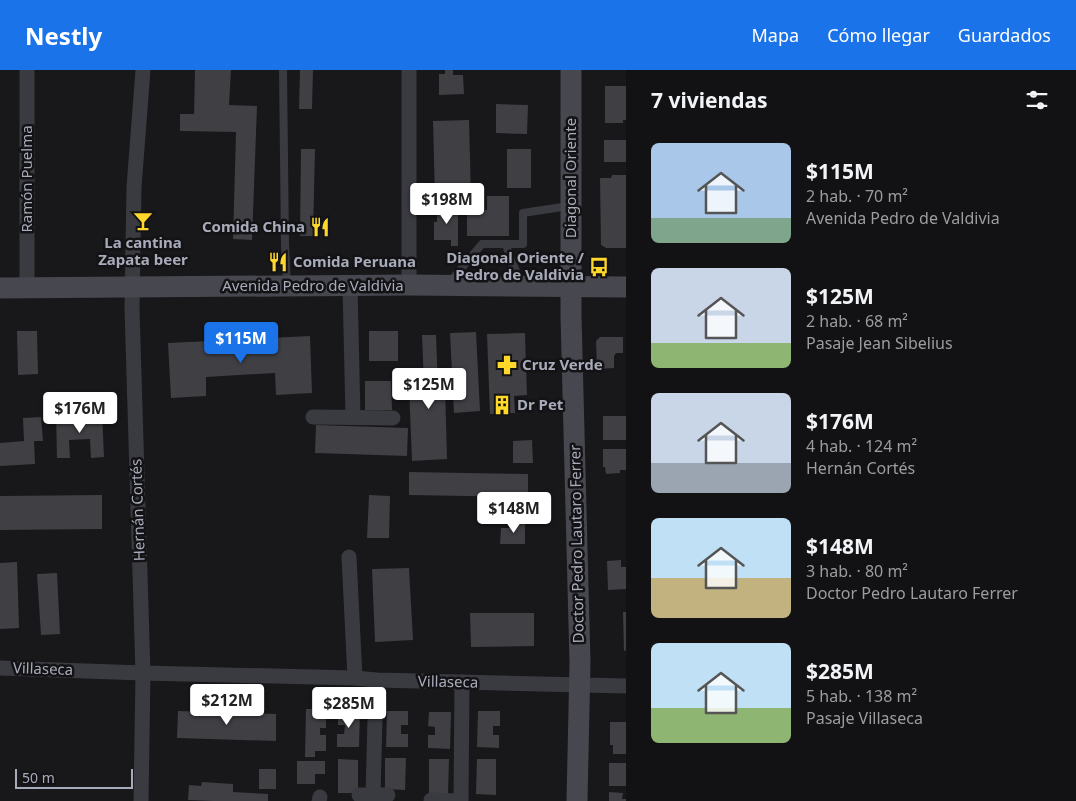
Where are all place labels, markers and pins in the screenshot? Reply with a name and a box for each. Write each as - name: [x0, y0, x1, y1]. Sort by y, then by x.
- pin: $198M: [412, 182, 482, 225]
- bar icon: La cantina Zapata beer: [132, 210, 154, 232]
- place label: Comida China: [202, 216, 305, 236]
- restaurant icon: Comida China: [309, 216, 331, 238]
- place label: La cantina Zapata beer: [98, 232, 188, 269]
- place label: Diagonal Oriente / Pedro de Valdivia: [446, 247, 585, 284]
- restaurant icon: Comida Peruana: [267, 251, 289, 273]
- place label: Comida Peruana: [293, 251, 416, 271]
- bus stop icon: Diagonal Oriente / Pedro de Valdivia: [588, 256, 610, 278]
- pin: $115M: [206, 322, 276, 364]
- pharmacy icon: Cruz Verde: [496, 354, 518, 376]
- place label: Cruz Verde: [522, 354, 603, 374]
- pin: $125M: [394, 368, 464, 410]
- pin: $176M: [45, 392, 115, 434]
- building icon: Dr Pet: [491, 394, 513, 416]
- place label: Dr Pet: [517, 394, 564, 414]
- pin: $148M: [479, 492, 549, 534]
- pin: $212M: [192, 684, 262, 726]
- pin: $285M: [314, 686, 384, 729]

